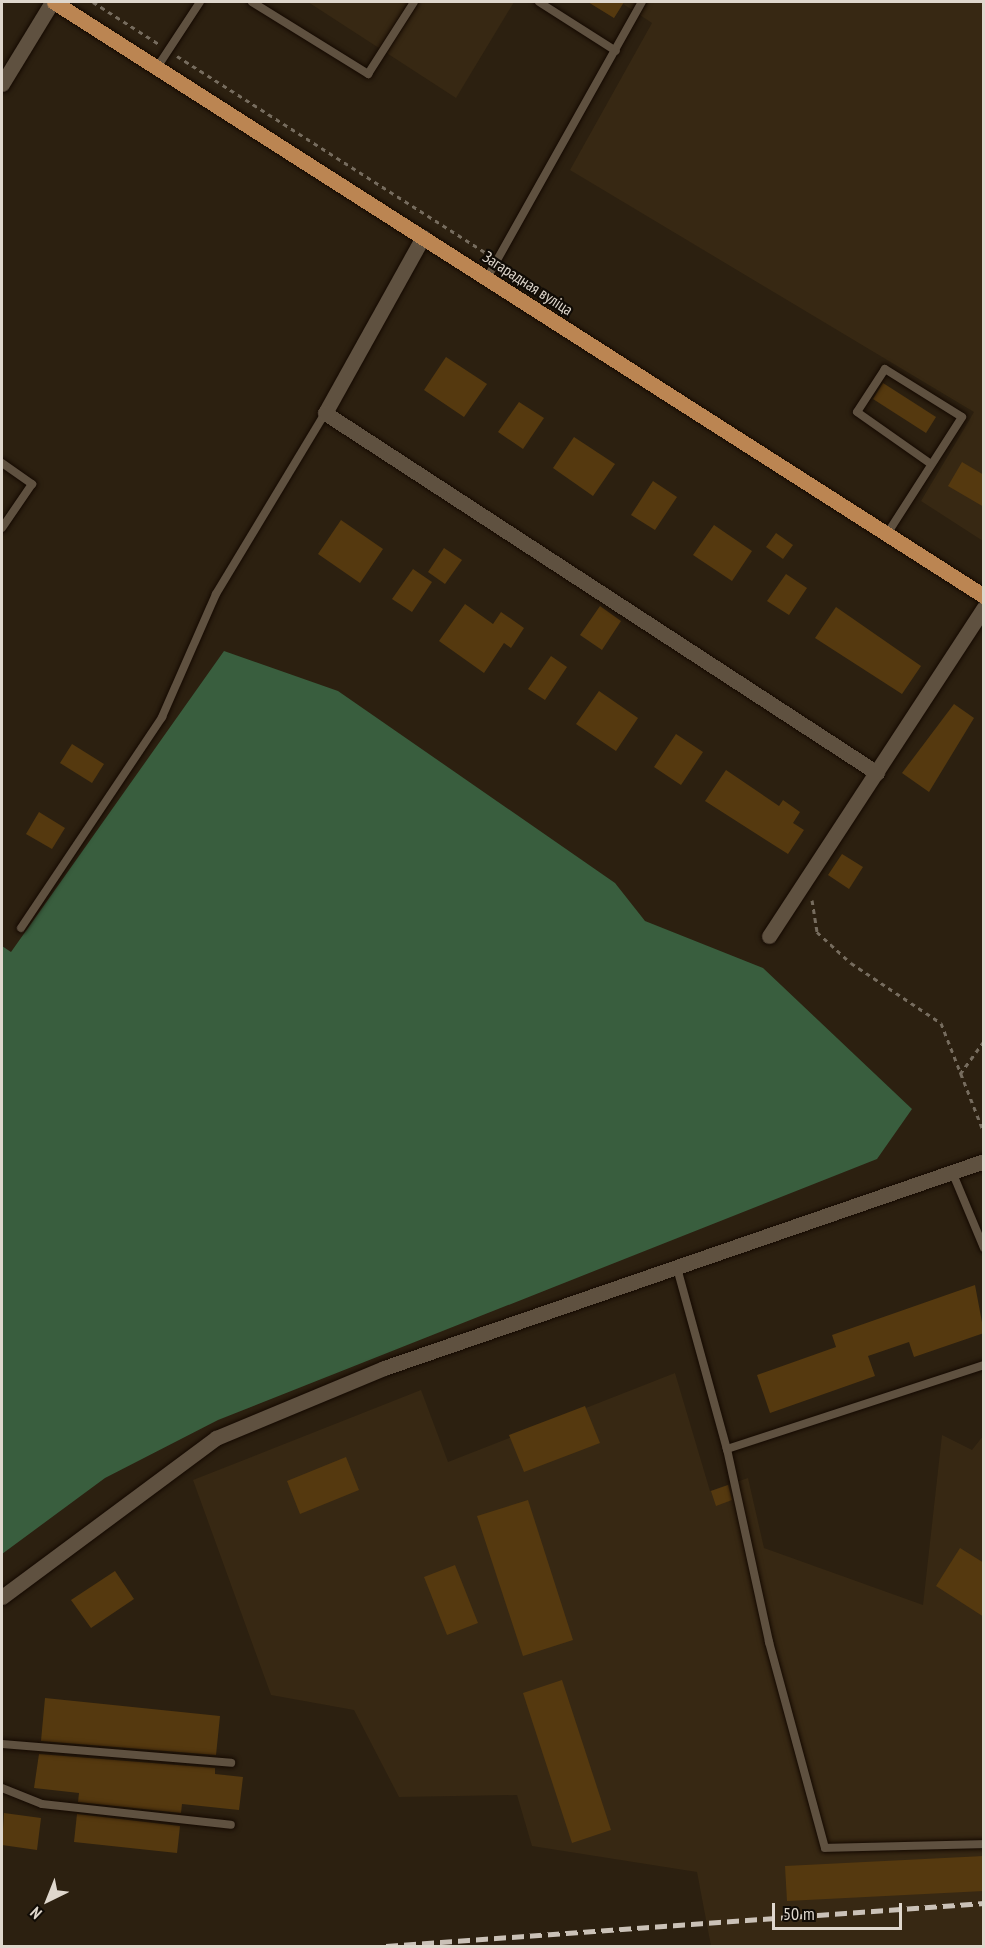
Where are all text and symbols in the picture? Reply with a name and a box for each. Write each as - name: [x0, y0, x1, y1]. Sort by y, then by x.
- street label: Загарадная вуліца: [479, 247, 577, 319]
- north arrow: [18, 1870, 78, 1930]
- scale bar: [775, 1891, 906, 1929]
- text: 50 m: [783, 1902, 815, 1925]
- text: N: [26, 1903, 46, 1923]

